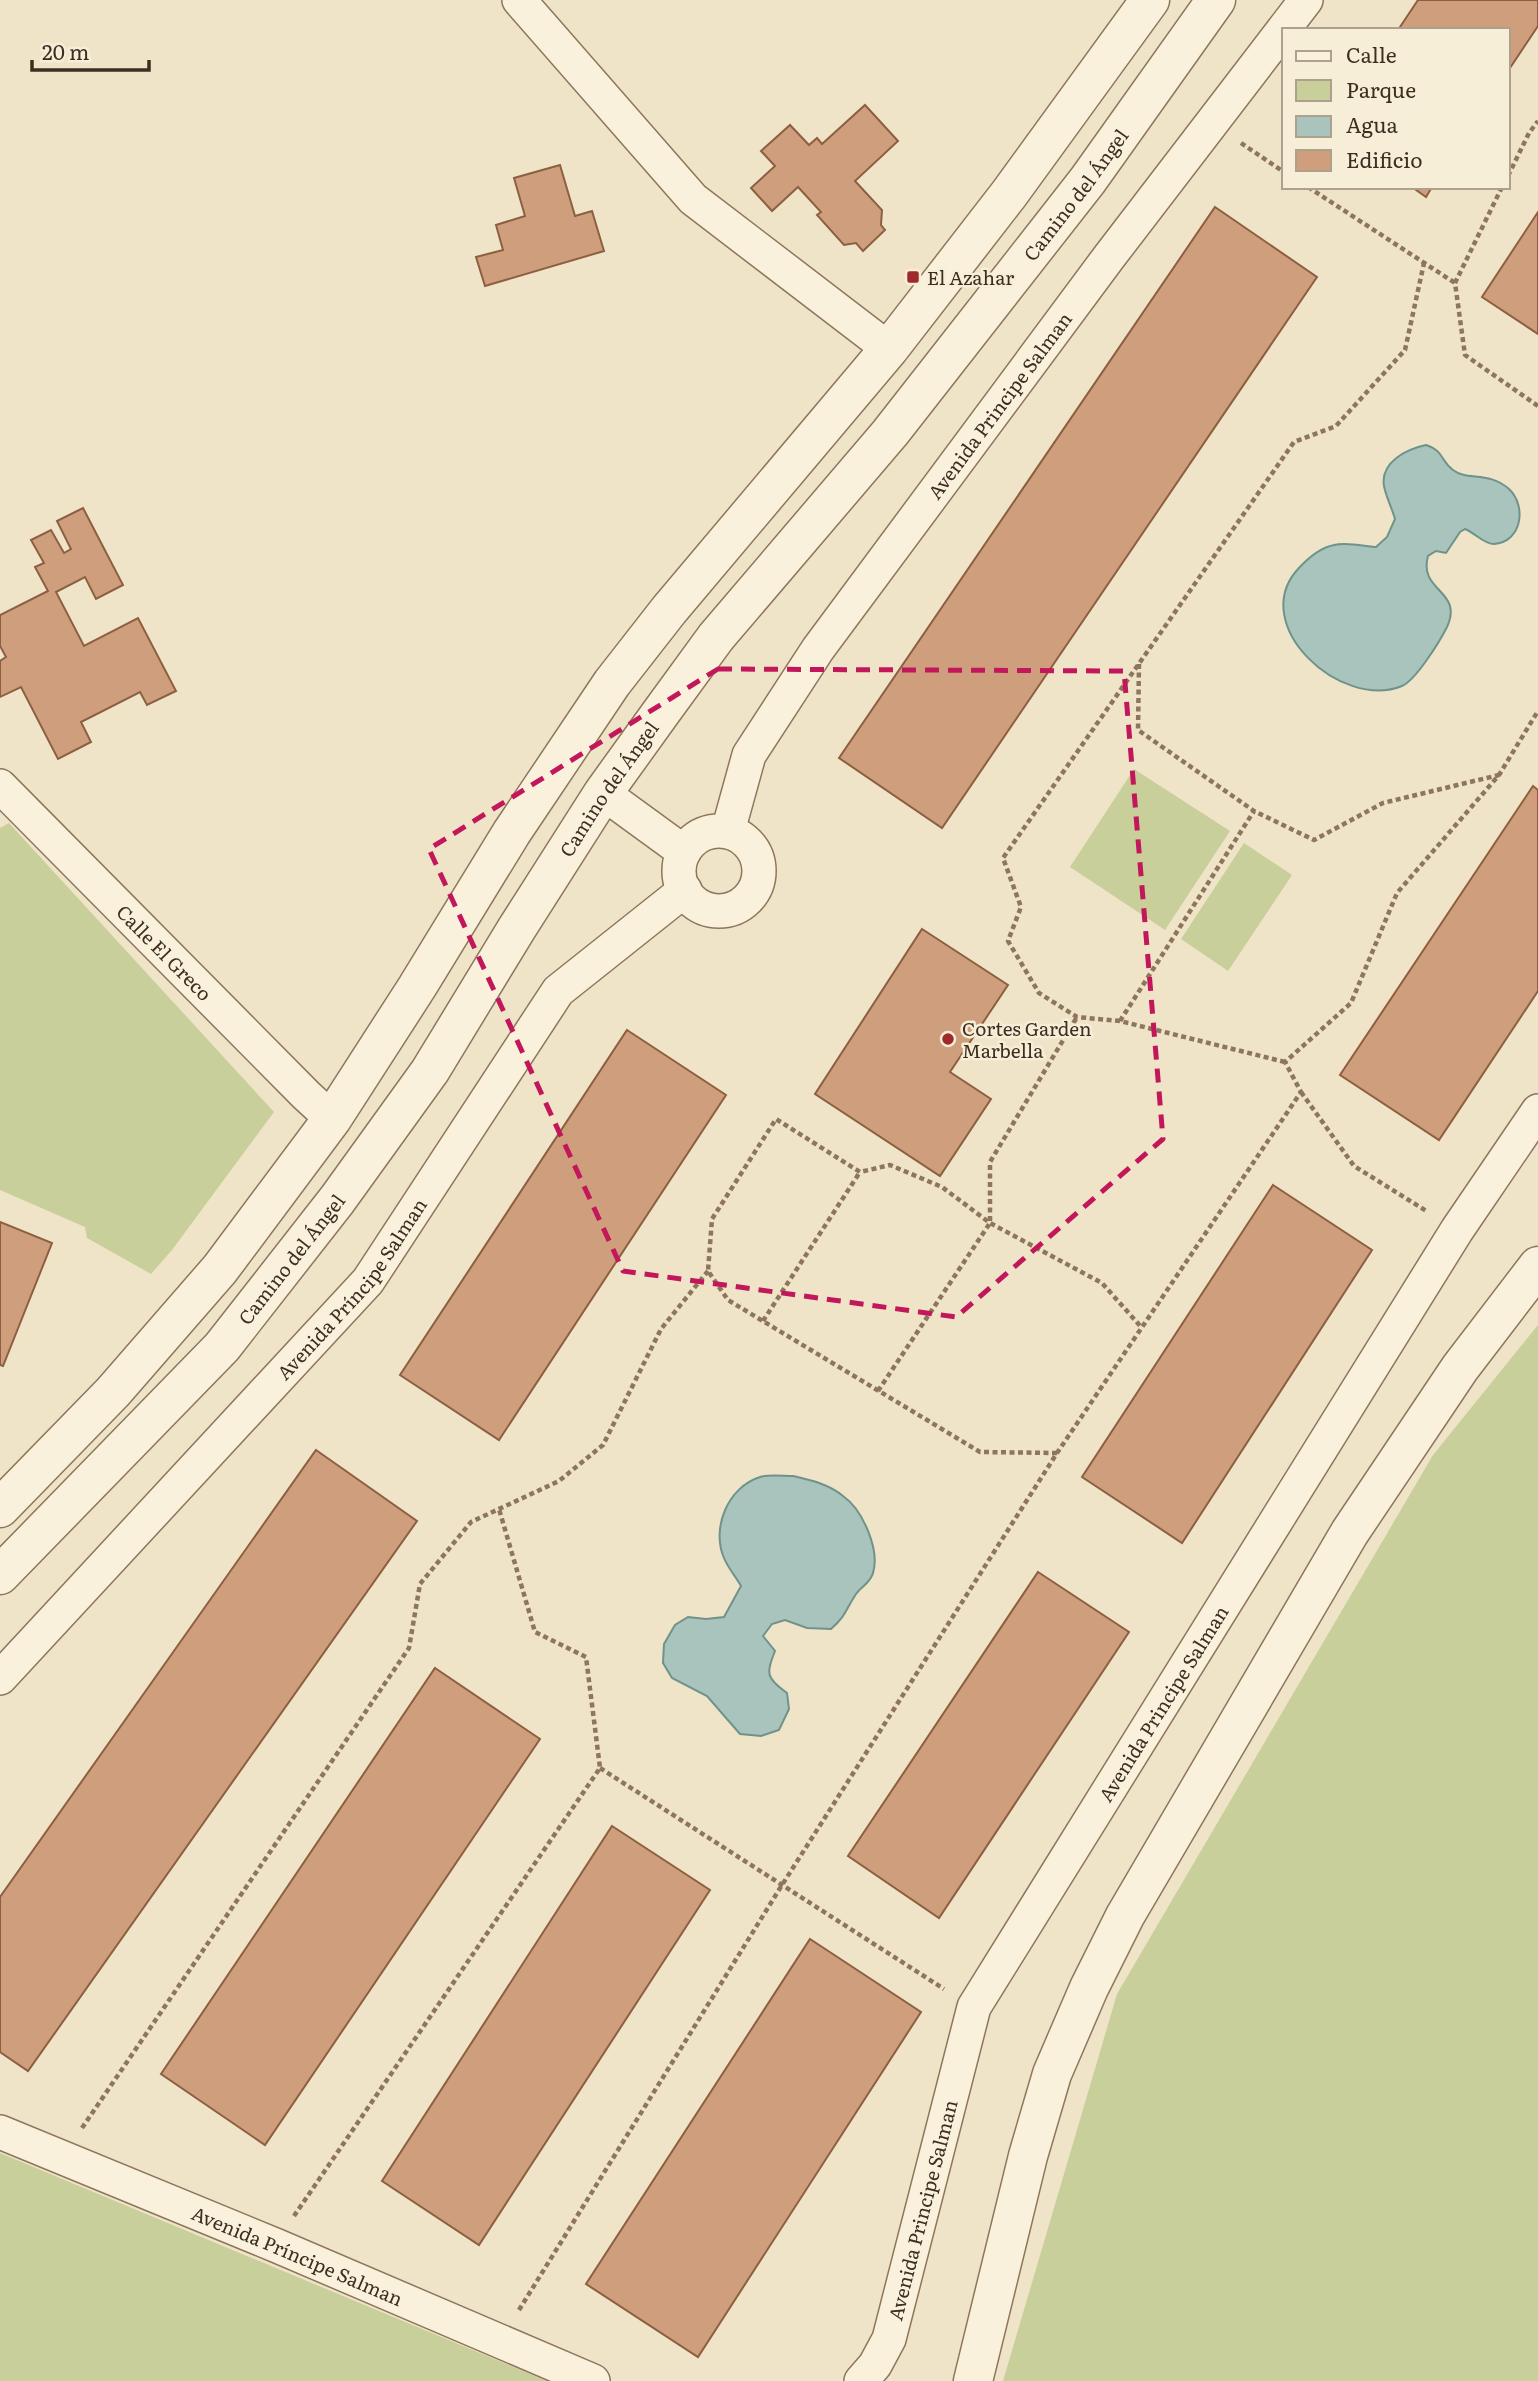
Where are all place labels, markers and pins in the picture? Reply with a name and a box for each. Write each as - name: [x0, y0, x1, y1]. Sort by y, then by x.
- place label: El Azahar: [927, 263, 1014, 291]
- marker: El Azahar: [905, 269, 921, 285]
- place label: Cortes Garden Marbella: [962, 1014, 1092, 1064]
- marker: Cortes Garden Marbella: [940, 1031, 956, 1047]

